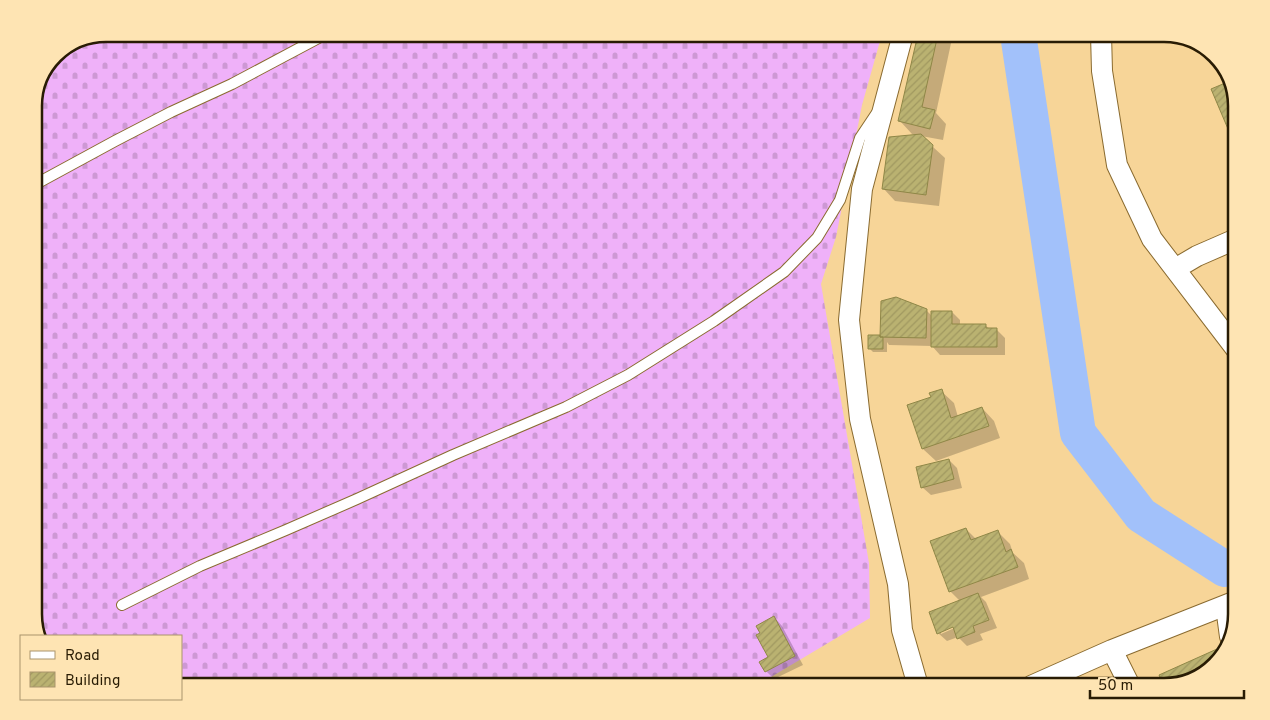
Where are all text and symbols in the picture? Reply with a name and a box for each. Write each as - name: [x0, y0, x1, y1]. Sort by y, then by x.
- legend: [20, 635, 182, 700]
- text: Road: [65, 647, 100, 666]
- scale bar: [1090, 668, 1244, 700]
- text: Building: [65, 672, 120, 691]
- text: 50 m: [1098, 677, 1133, 696]

